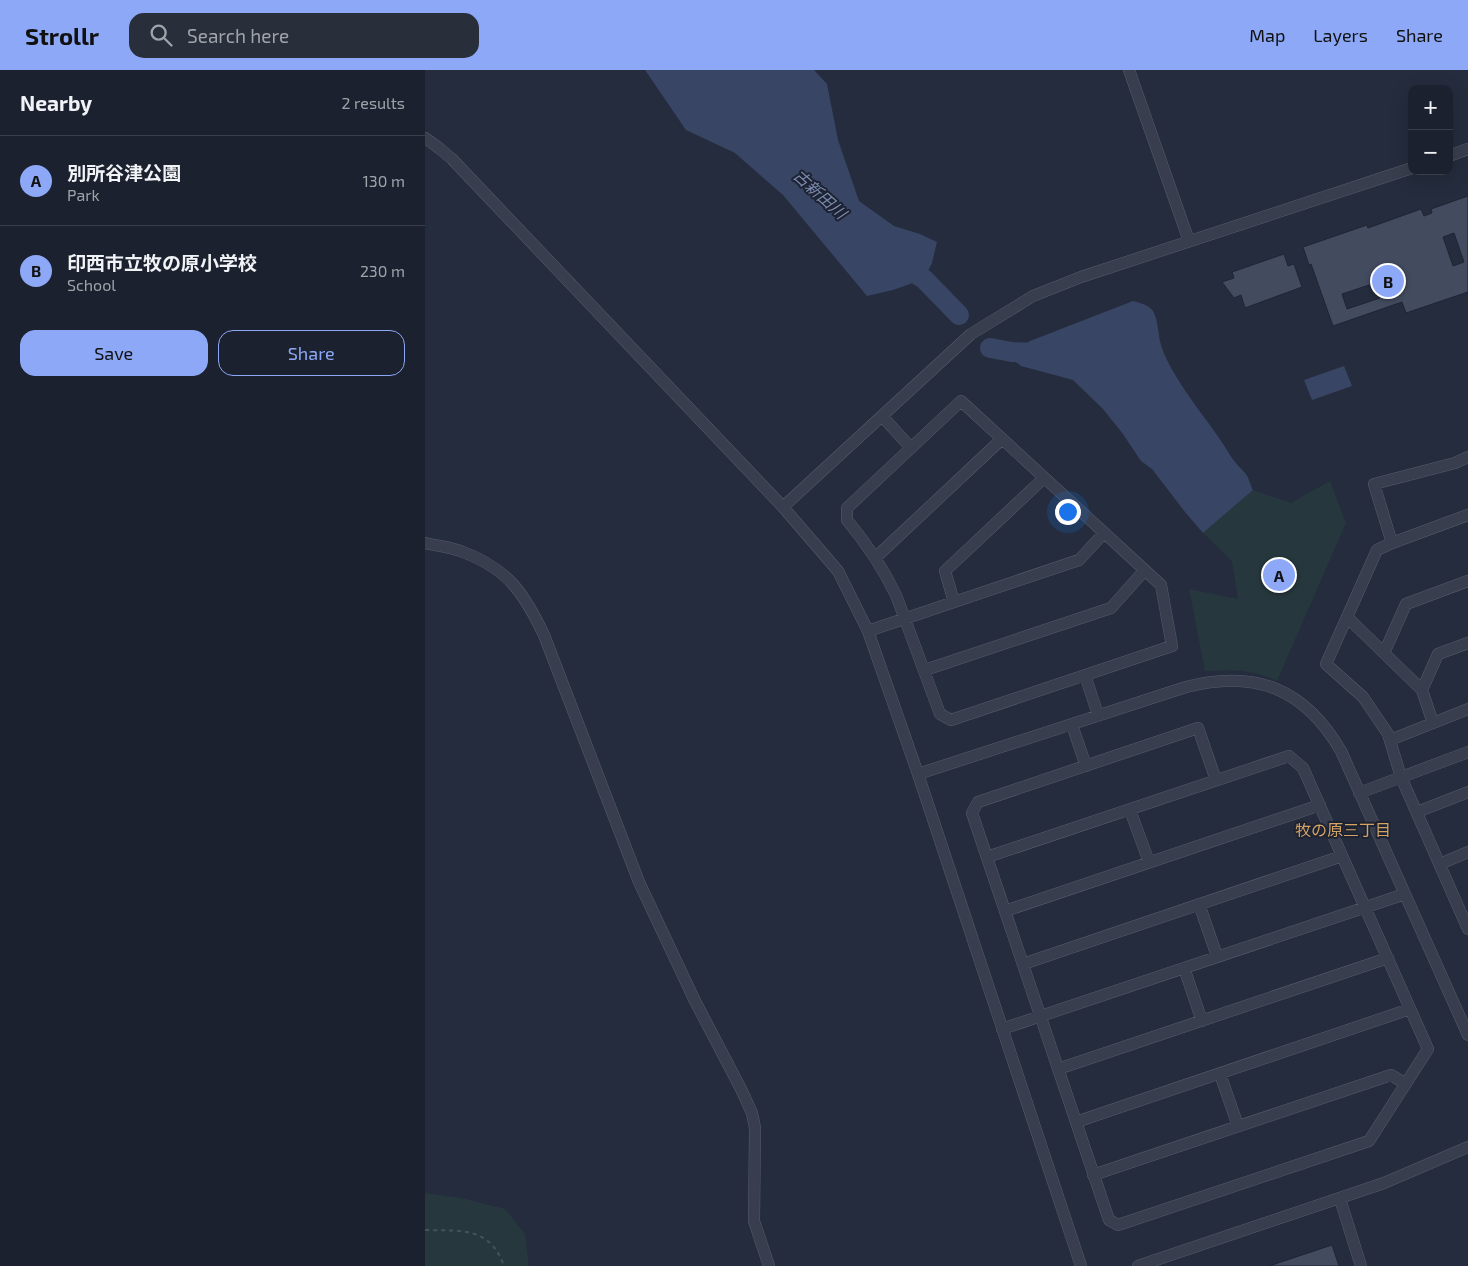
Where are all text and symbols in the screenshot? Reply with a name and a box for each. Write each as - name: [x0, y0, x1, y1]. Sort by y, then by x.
- search box: [129, 13, 479, 58]
- text: Strollr: [25, 21, 99, 50]
- icon: search: [147, 21, 175, 49]
- text: Search here: [187, 24, 289, 47]
- text: Map: [1249, 24, 1285, 46]
- text: Layers: [1313, 24, 1368, 46]
- text: Share: [1396, 24, 1443, 46]
- map controls: [1408, 85, 1453, 175]
- button: +: [1408, 85, 1453, 130]
- text: Nearby: [20, 90, 92, 115]
- text: 2 results: [342, 93, 405, 112]
- button: −: [1408, 130, 1453, 175]
- text: 別所谷津公園: [67, 161, 181, 184]
- water label: 古新田川: [790, 165, 852, 223]
- text: A: [31, 171, 41, 190]
- text: 130 m: [363, 171, 405, 190]
- text: Park: [67, 185, 100, 204]
- text: 印西市立牧の原小学校: [67, 251, 257, 274]
- text: B: [31, 261, 41, 280]
- text: 230 m: [360, 261, 405, 280]
- pin: B: [1372, 262, 1404, 300]
- text: School: [67, 275, 116, 294]
- button: Save: [20, 330, 208, 376]
- button: Share: [218, 330, 405, 376]
- your location: [1055, 499, 1081, 525]
- pin: A: [1263, 556, 1295, 594]
- district label: 牧の原三丁目: [1295, 820, 1391, 839]

